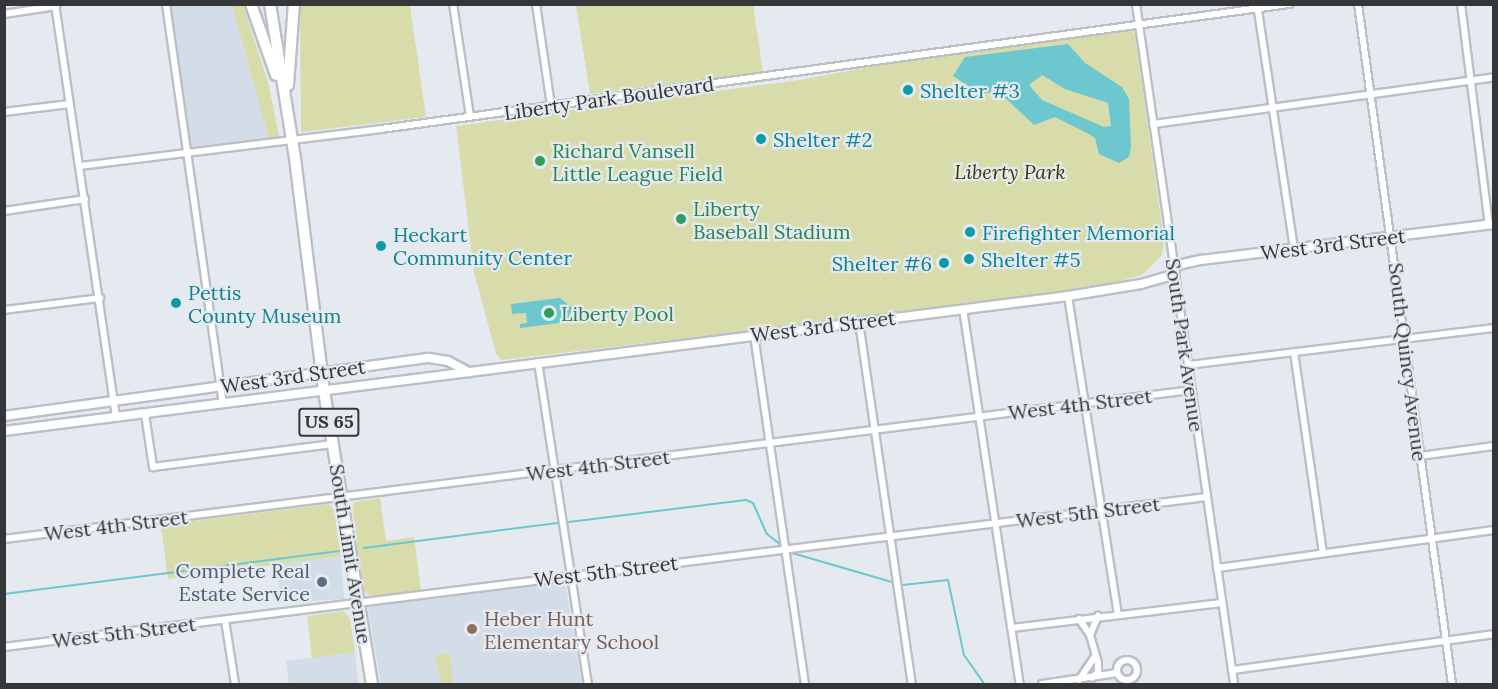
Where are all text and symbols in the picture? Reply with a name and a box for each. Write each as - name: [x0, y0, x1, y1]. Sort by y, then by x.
- street label: Liberty Park Boulevard: [502, 71, 716, 125]
- place label: Shelter #3: [920, 78, 1020, 102]
- marker: Shelter #3: [901, 83, 915, 97]
- place label: Shelter #2: [773, 127, 872, 151]
- marker: Shelter #2: [754, 132, 768, 146]
- place label: Richard Vansell Little League Field: [552, 138, 723, 185]
- marker: Richard Vansell Little League Field: [533, 154, 547, 168]
- park label: Liberty Park: [954, 159, 1066, 183]
- place label: Liberty Baseball Stadium: [693, 196, 851, 243]
- marker: Liberty Baseball Stadium: [674, 212, 688, 226]
- place label: Firefighter Memorial: [982, 220, 1175, 244]
- place label: Heckart Community Center: [393, 222, 572, 269]
- street label: West 3rd Street: [1259, 223, 1407, 265]
- marker: Firefighter Memorial: [963, 225, 977, 239]
- marker: Heckart Community Center: [374, 239, 388, 253]
- place label: Shelter #5: [981, 247, 1081, 271]
- place label: Shelter #6: [832, 251, 932, 275]
- marker: Shelter #5: [962, 252, 976, 266]
- marker: Shelter #6: [937, 256, 951, 270]
- street label: South Park Avenue: [1161, 257, 1209, 433]
- street label: South Quincy Avenue: [1384, 261, 1432, 463]
- place label: Pettis County Museum: [188, 280, 341, 327]
- marker: Pettis County Museum: [169, 296, 183, 310]
- place label: Liberty Pool: [561, 301, 674, 325]
- street label: West 3rd Street: [749, 305, 897, 347]
- marker: Liberty Pool: [542, 306, 556, 320]
- street label: West 3rd Street: [219, 354, 367, 398]
- street label: West 4th Street: [1007, 383, 1153, 425]
- road number: US 65: [298, 407, 360, 437]
- street label: West 4th Street: [525, 444, 671, 486]
- street label: South Limit Avenue: [325, 462, 377, 646]
- street label: West 5th Street: [1015, 491, 1161, 533]
- street label: West 4th Street: [43, 504, 189, 546]
- street label: West 5th Street: [533, 550, 679, 592]
- place label: Complete Real Estate Service: [176, 558, 310, 605]
- marker: Complete Real Estate Service: [315, 575, 329, 589]
- place label: Heber Hunt Elementary School: [484, 606, 659, 653]
- street label: West 5th Street: [51, 611, 197, 653]
- marker: Heber Hunt Elementary School: [465, 622, 479, 636]

